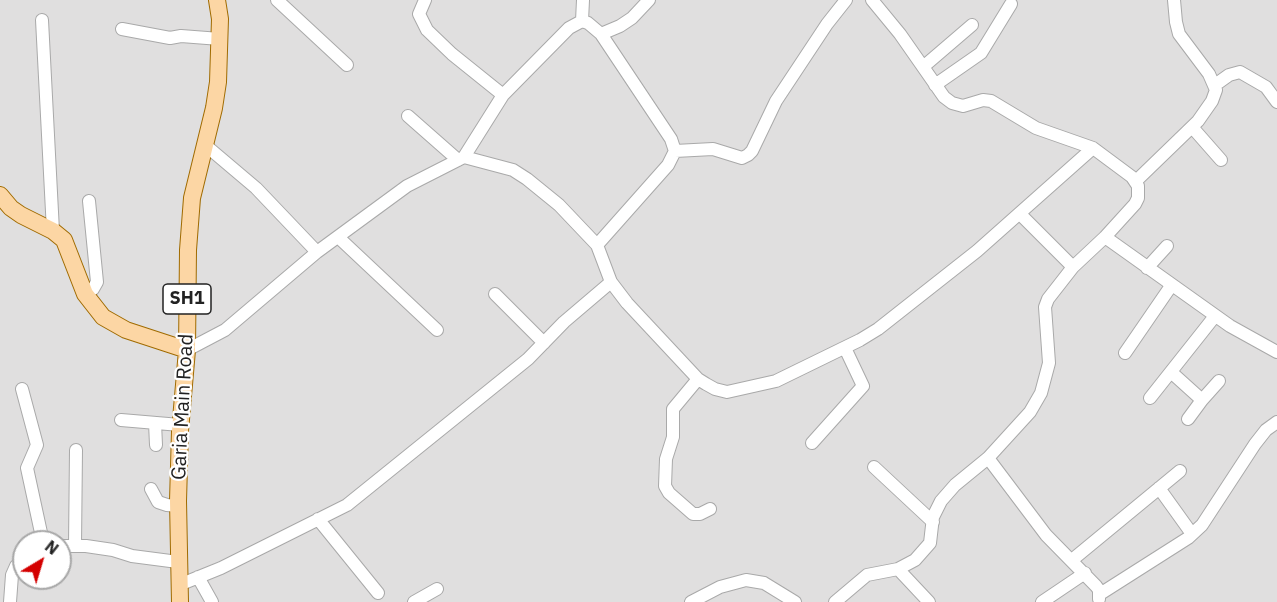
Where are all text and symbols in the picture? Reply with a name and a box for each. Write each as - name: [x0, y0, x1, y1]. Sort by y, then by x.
- road number: SH1: [163, 284, 211, 314]
- street label: Garia Main Road: [167, 333, 199, 481]
- north arrow: [12, 530, 72, 590]
- text: N: [41, 536, 63, 559]

